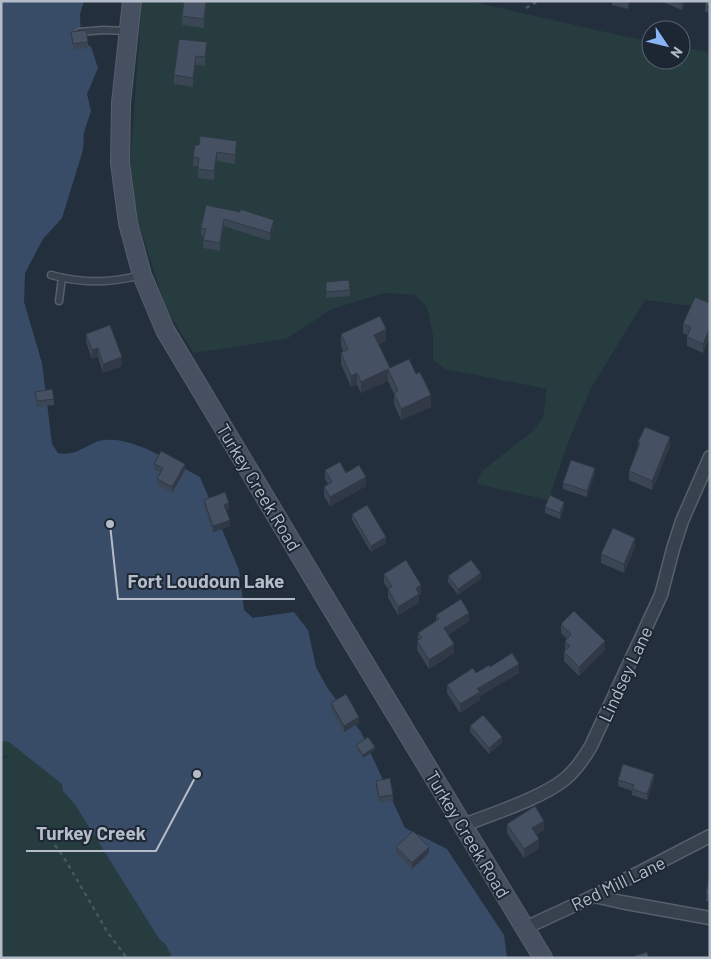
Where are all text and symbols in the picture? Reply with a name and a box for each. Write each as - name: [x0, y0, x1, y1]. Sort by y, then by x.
- north arrow: [641, 20, 691, 70]
- text: N: [667, 44, 687, 61]
- street label: Turkey Creek Road: [212, 419, 306, 555]
- callout: Fort Loudoun Lake: [118, 565, 295, 599]
- text: Fort Loudoun Lake: [128, 569, 284, 592]
- street label: Lindsey Lane: [593, 623, 657, 725]
- street label: Turkey Creek Road: [421, 766, 515, 902]
- callout: Turkey Creek: [26, 817, 156, 851]
- text: Turkey Creek: [36, 821, 146, 844]
- street label: Red Mill Lane: [567, 851, 669, 915]

